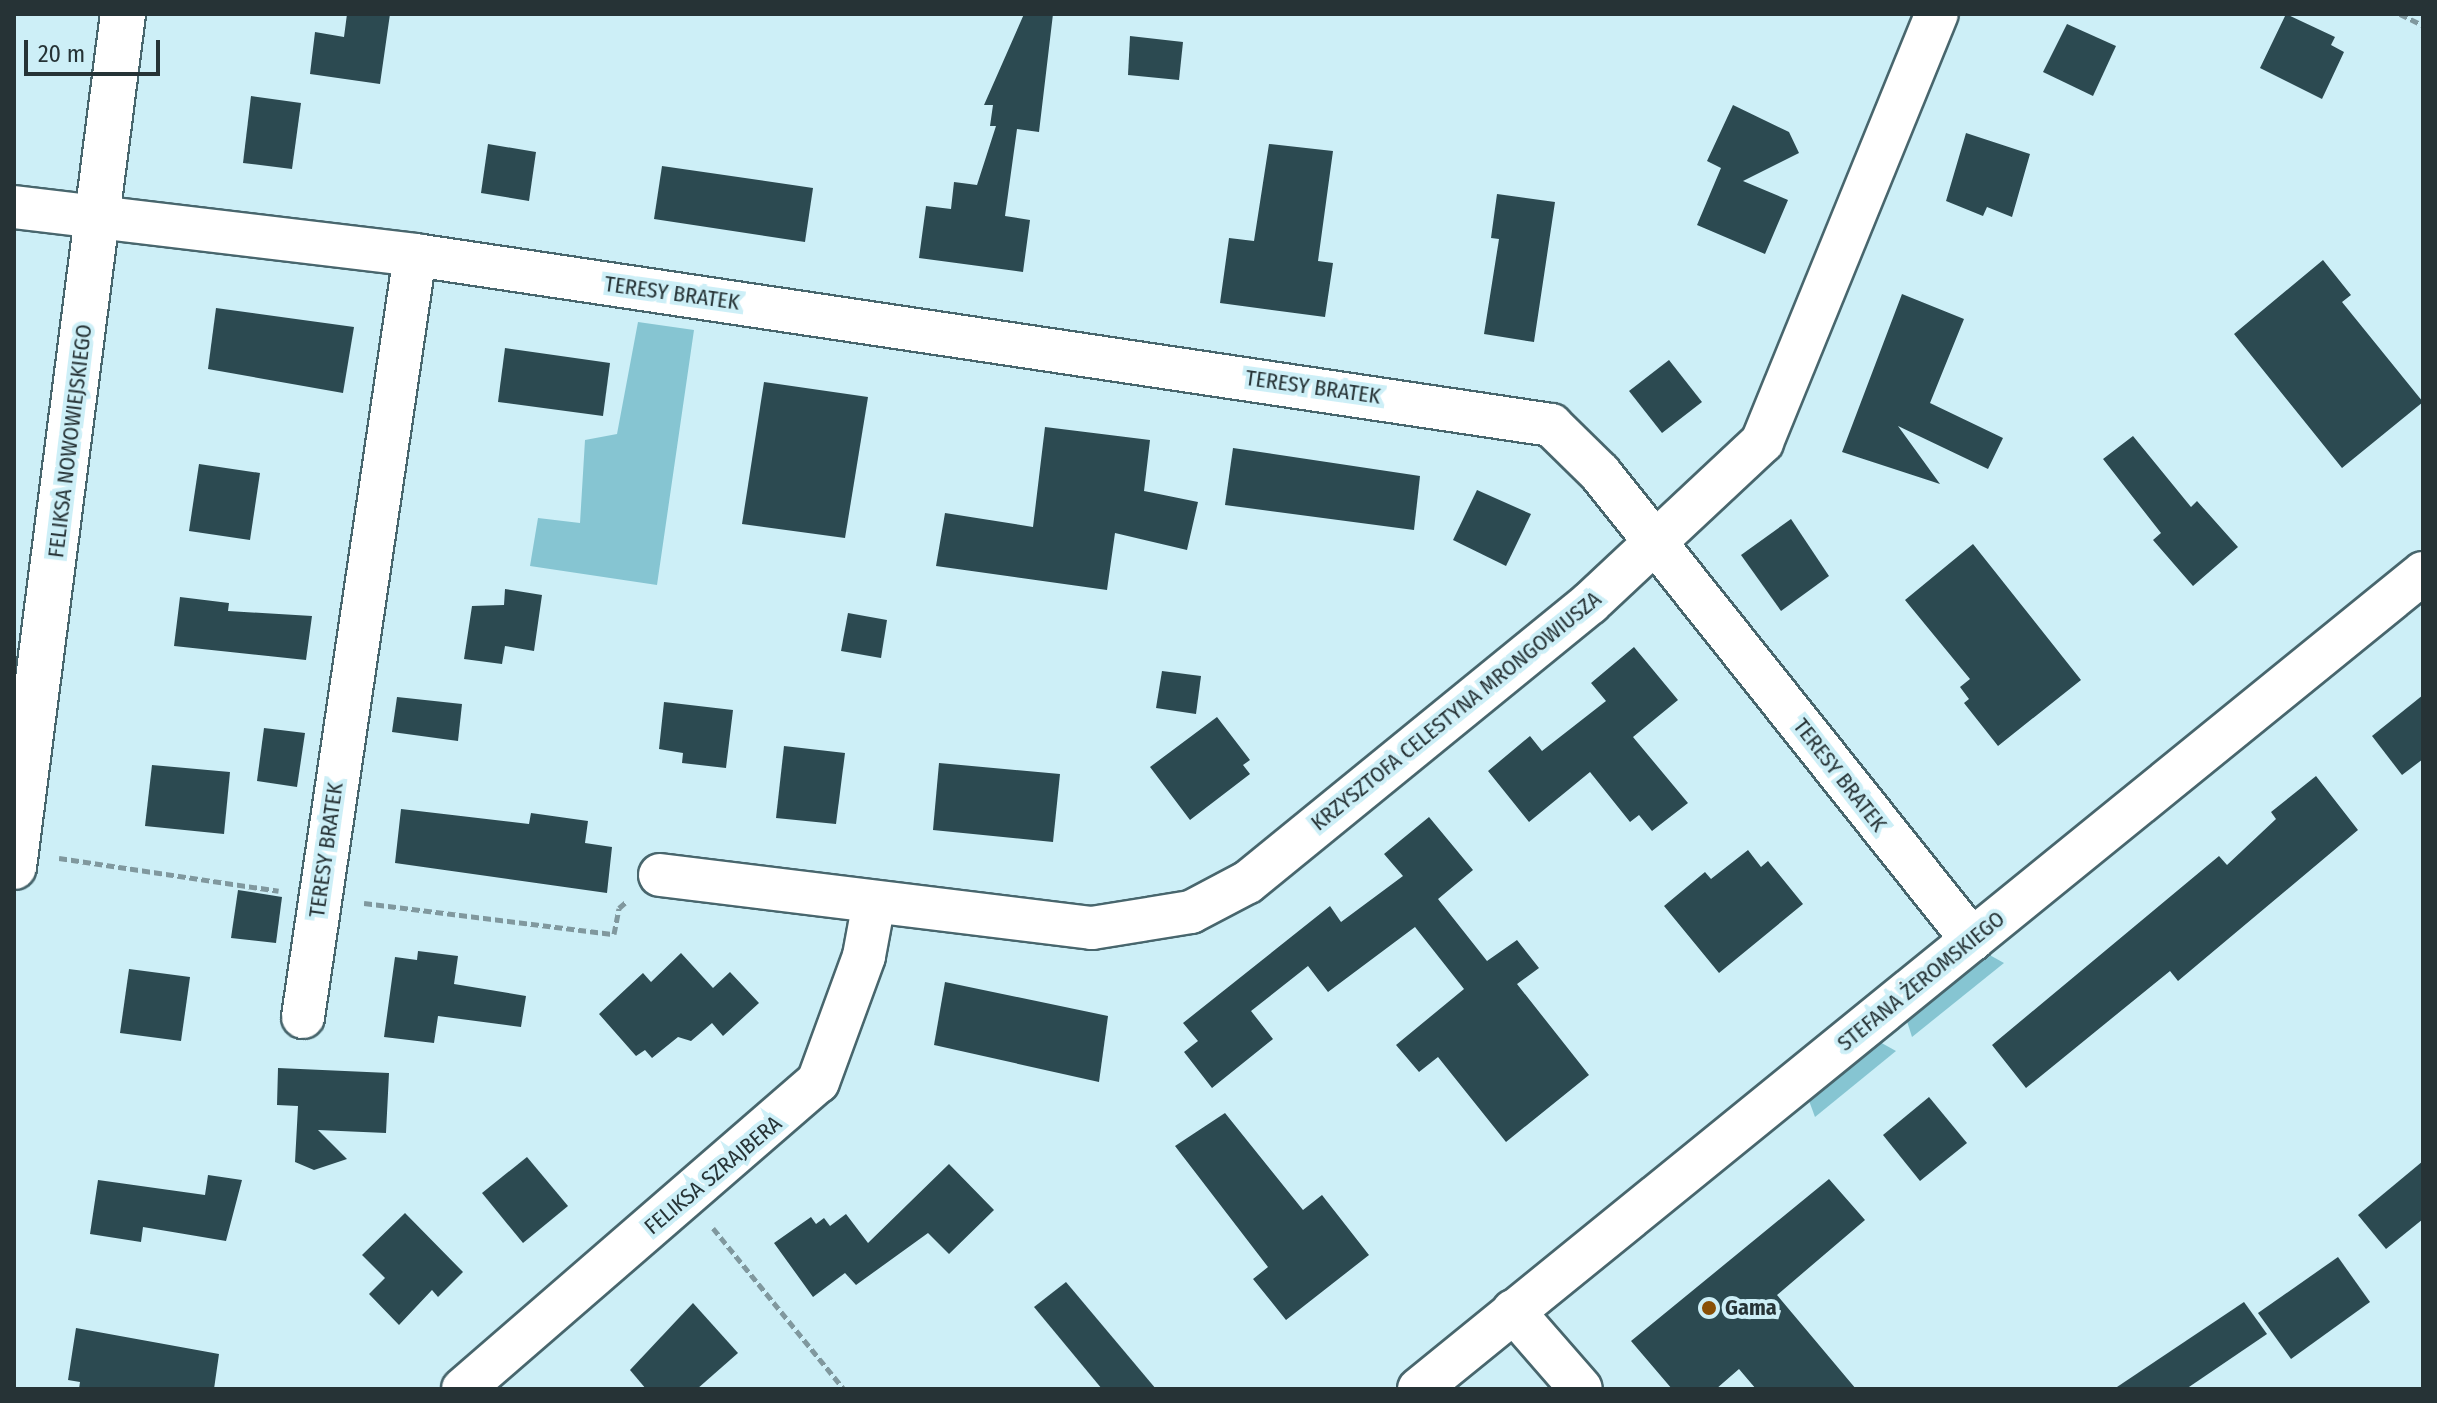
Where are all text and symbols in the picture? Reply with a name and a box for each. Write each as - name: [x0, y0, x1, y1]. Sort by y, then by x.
- scale bar: [28, 24, 164, 74]
- text: 20 m: [38, 40, 85, 68]
- street label: TERESY BRATEK: [603, 270, 741, 316]
- street label: FELIKSA NOWOWIEJSKIEGO: [43, 323, 97, 559]
- street label: TERESY BRATEK: [1244, 364, 1382, 410]
- street label: KRZYSZTOFA CELESTYNA MRONGOWIUSZA: [1306, 586, 1606, 836]
- street label: TERESY BRATEK: [1788, 713, 1892, 837]
- street label: TERESY BRATEK: [303, 781, 349, 919]
- street label: STEFANA ŻEROMSKIEGO: [1832, 905, 2010, 1057]
- street label: FELIKSA SZRAJBERA: [639, 1110, 787, 1240]
- place label: Gama: [1725, 1295, 1777, 1321]
- marker: Gama: [1700, 1299, 1718, 1317]

